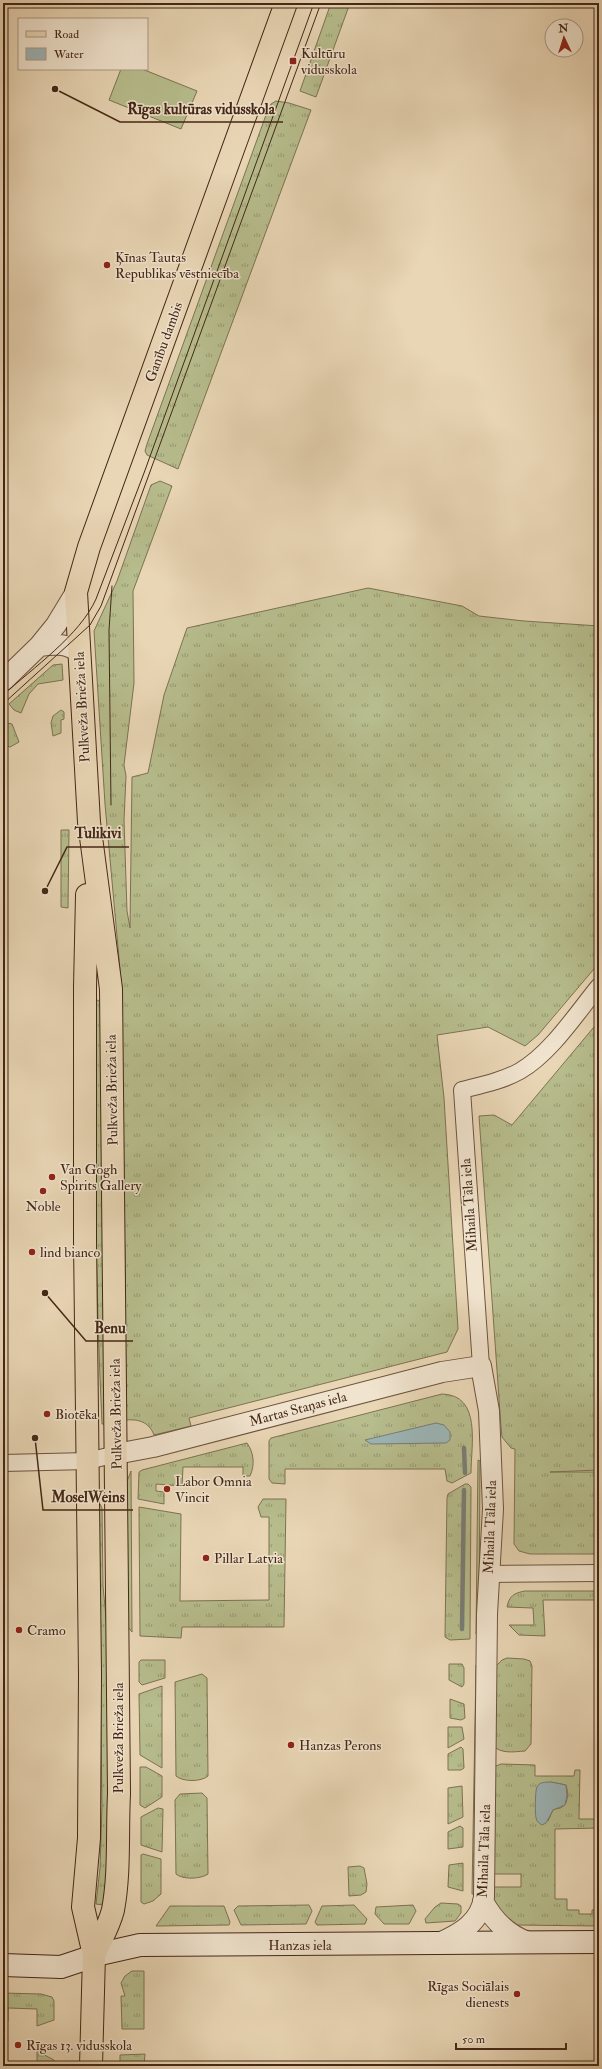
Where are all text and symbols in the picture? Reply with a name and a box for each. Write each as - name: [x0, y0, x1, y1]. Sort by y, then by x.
- legend: [18, 18, 148, 70]
- north arrow: [544, 18, 584, 58]
- text: N: [557, 22, 570, 35]
- text: Road: [54, 27, 79, 42]
- place label: Kultūru vidusskola: [300, 45, 357, 78]
- text: Water: [53, 47, 84, 62]
- marker: Kultūru vidusskola: [288, 56, 298, 66]
- callout: Rīgas kultūras vidusskola: [120, 95, 283, 122]
- text: Rīgas kultūras vidusskola: [127, 100, 276, 120]
- place label: Ķīnas Tautas Republikas vēstniecība: [115, 249, 239, 283]
- marker: Ķīnas Tautas Republikas vēstniecība: [102, 260, 112, 270]
- street label: Ganību dambis: [142, 299, 186, 384]
- street label: Pulkveža Brieža iela: [71, 651, 93, 763]
- callout: Tulikivi: [67, 820, 129, 847]
- text: Tulikivi: [74, 824, 121, 843]
- street label: Pulkveža Brieža iela: [103, 1034, 121, 1146]
- street label: Mihaila Tāla iela: [457, 1157, 481, 1252]
- place label: Van Gogh Spirits Gallery: [60, 1161, 142, 1195]
- marker: Van Gogh Spirits Gallery: [47, 1172, 57, 1182]
- marker: Noble: [38, 1186, 48, 1196]
- place label: Noble: [25, 1198, 61, 1215]
- place label: lind bianco: [40, 1244, 100, 1261]
- marker: lind bianco: [27, 1247, 37, 1257]
- callout: Benu: [86, 1314, 133, 1341]
- text: Benu: [94, 1319, 126, 1338]
- street label: Pulkveža Brieža iela: [107, 1358, 125, 1470]
- street label: Martas Staņas iela: [247, 1388, 349, 1430]
- place label: Biotēka: [55, 1406, 97, 1423]
- marker: Biotēka: [42, 1409, 52, 1419]
- place label: Labor Omnia Vincit: [175, 1473, 252, 1506]
- street label: Mihaila Tāla iela: [480, 1480, 500, 1574]
- callout: MoselWeins: [43, 1483, 133, 1510]
- marker: Labor Omnia Vincit: [162, 1484, 172, 1494]
- text: MoselWeins: [50, 1488, 125, 1507]
- place label: Pillar Latvia: [214, 1550, 283, 1567]
- marker: Pillar Latvia: [201, 1553, 211, 1563]
- place label: Cramo: [27, 1622, 66, 1639]
- marker: Cramo: [14, 1625, 24, 1635]
- street label: Pulkveža Brieža iela: [110, 1682, 127, 1794]
- place label: Hanzas Perons: [299, 1737, 382, 1754]
- marker: Hanzas Perons: [286, 1740, 296, 1750]
- street label: Mihaila Tāla iela: [474, 1804, 494, 1898]
- street label: Hanzas iela: [268, 1937, 332, 1954]
- place label: Rīgas Sociālais dienests: [427, 1978, 509, 2011]
- marker: Rīgas Sociālais dienests: [512, 1989, 522, 1999]
- scale bar: [456, 2025, 566, 2051]
- text: 50 m: [462, 2032, 486, 2047]
- place label: Rīgas 13. vidusskola: [26, 2037, 132, 2054]
- marker: Rīgas 13. vidusskola: [13, 2040, 23, 2050]

